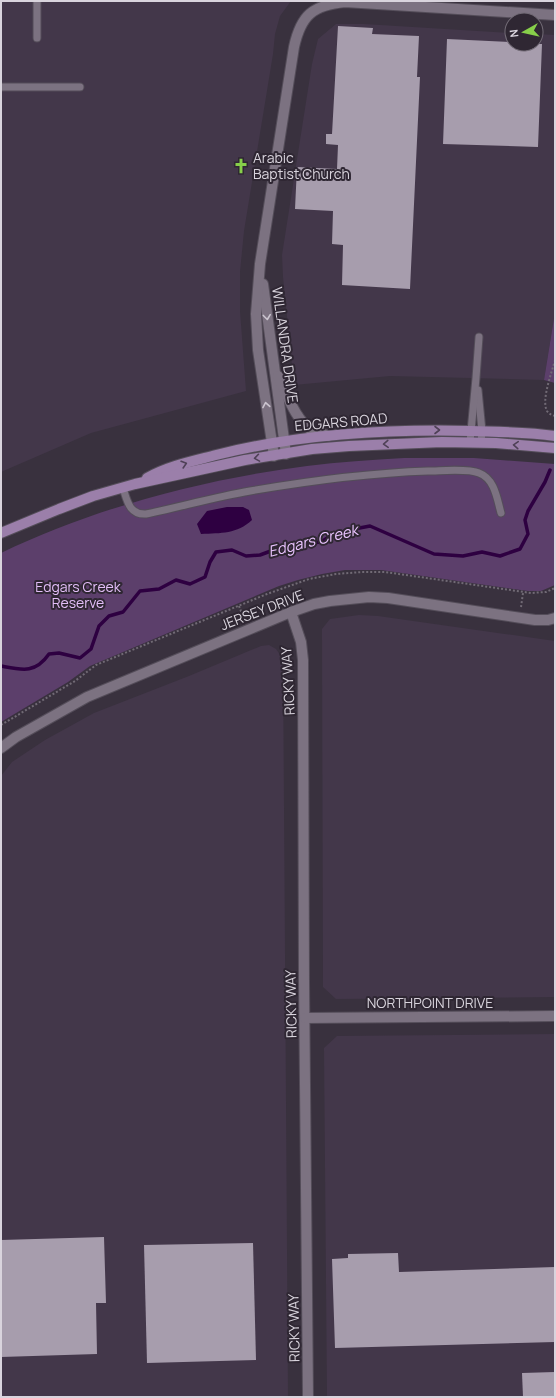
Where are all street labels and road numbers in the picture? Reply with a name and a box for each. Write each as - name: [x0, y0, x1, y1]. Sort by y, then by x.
- street label: WILLANDRA DRIVE: [268, 286, 303, 404]
- street label: EDGARS ROAD: [294, 408, 388, 435]
- street label: JERSEY DRIVE: [217, 585, 306, 634]
- street label: RICKY WAY: [276, 646, 299, 716]
- street label: RICKY WAY: [280, 969, 301, 1038]
- street label: NORTHPOINT DRIVE: [367, 993, 493, 1012]
- street label: RICKY WAY: [283, 1293, 304, 1362]

